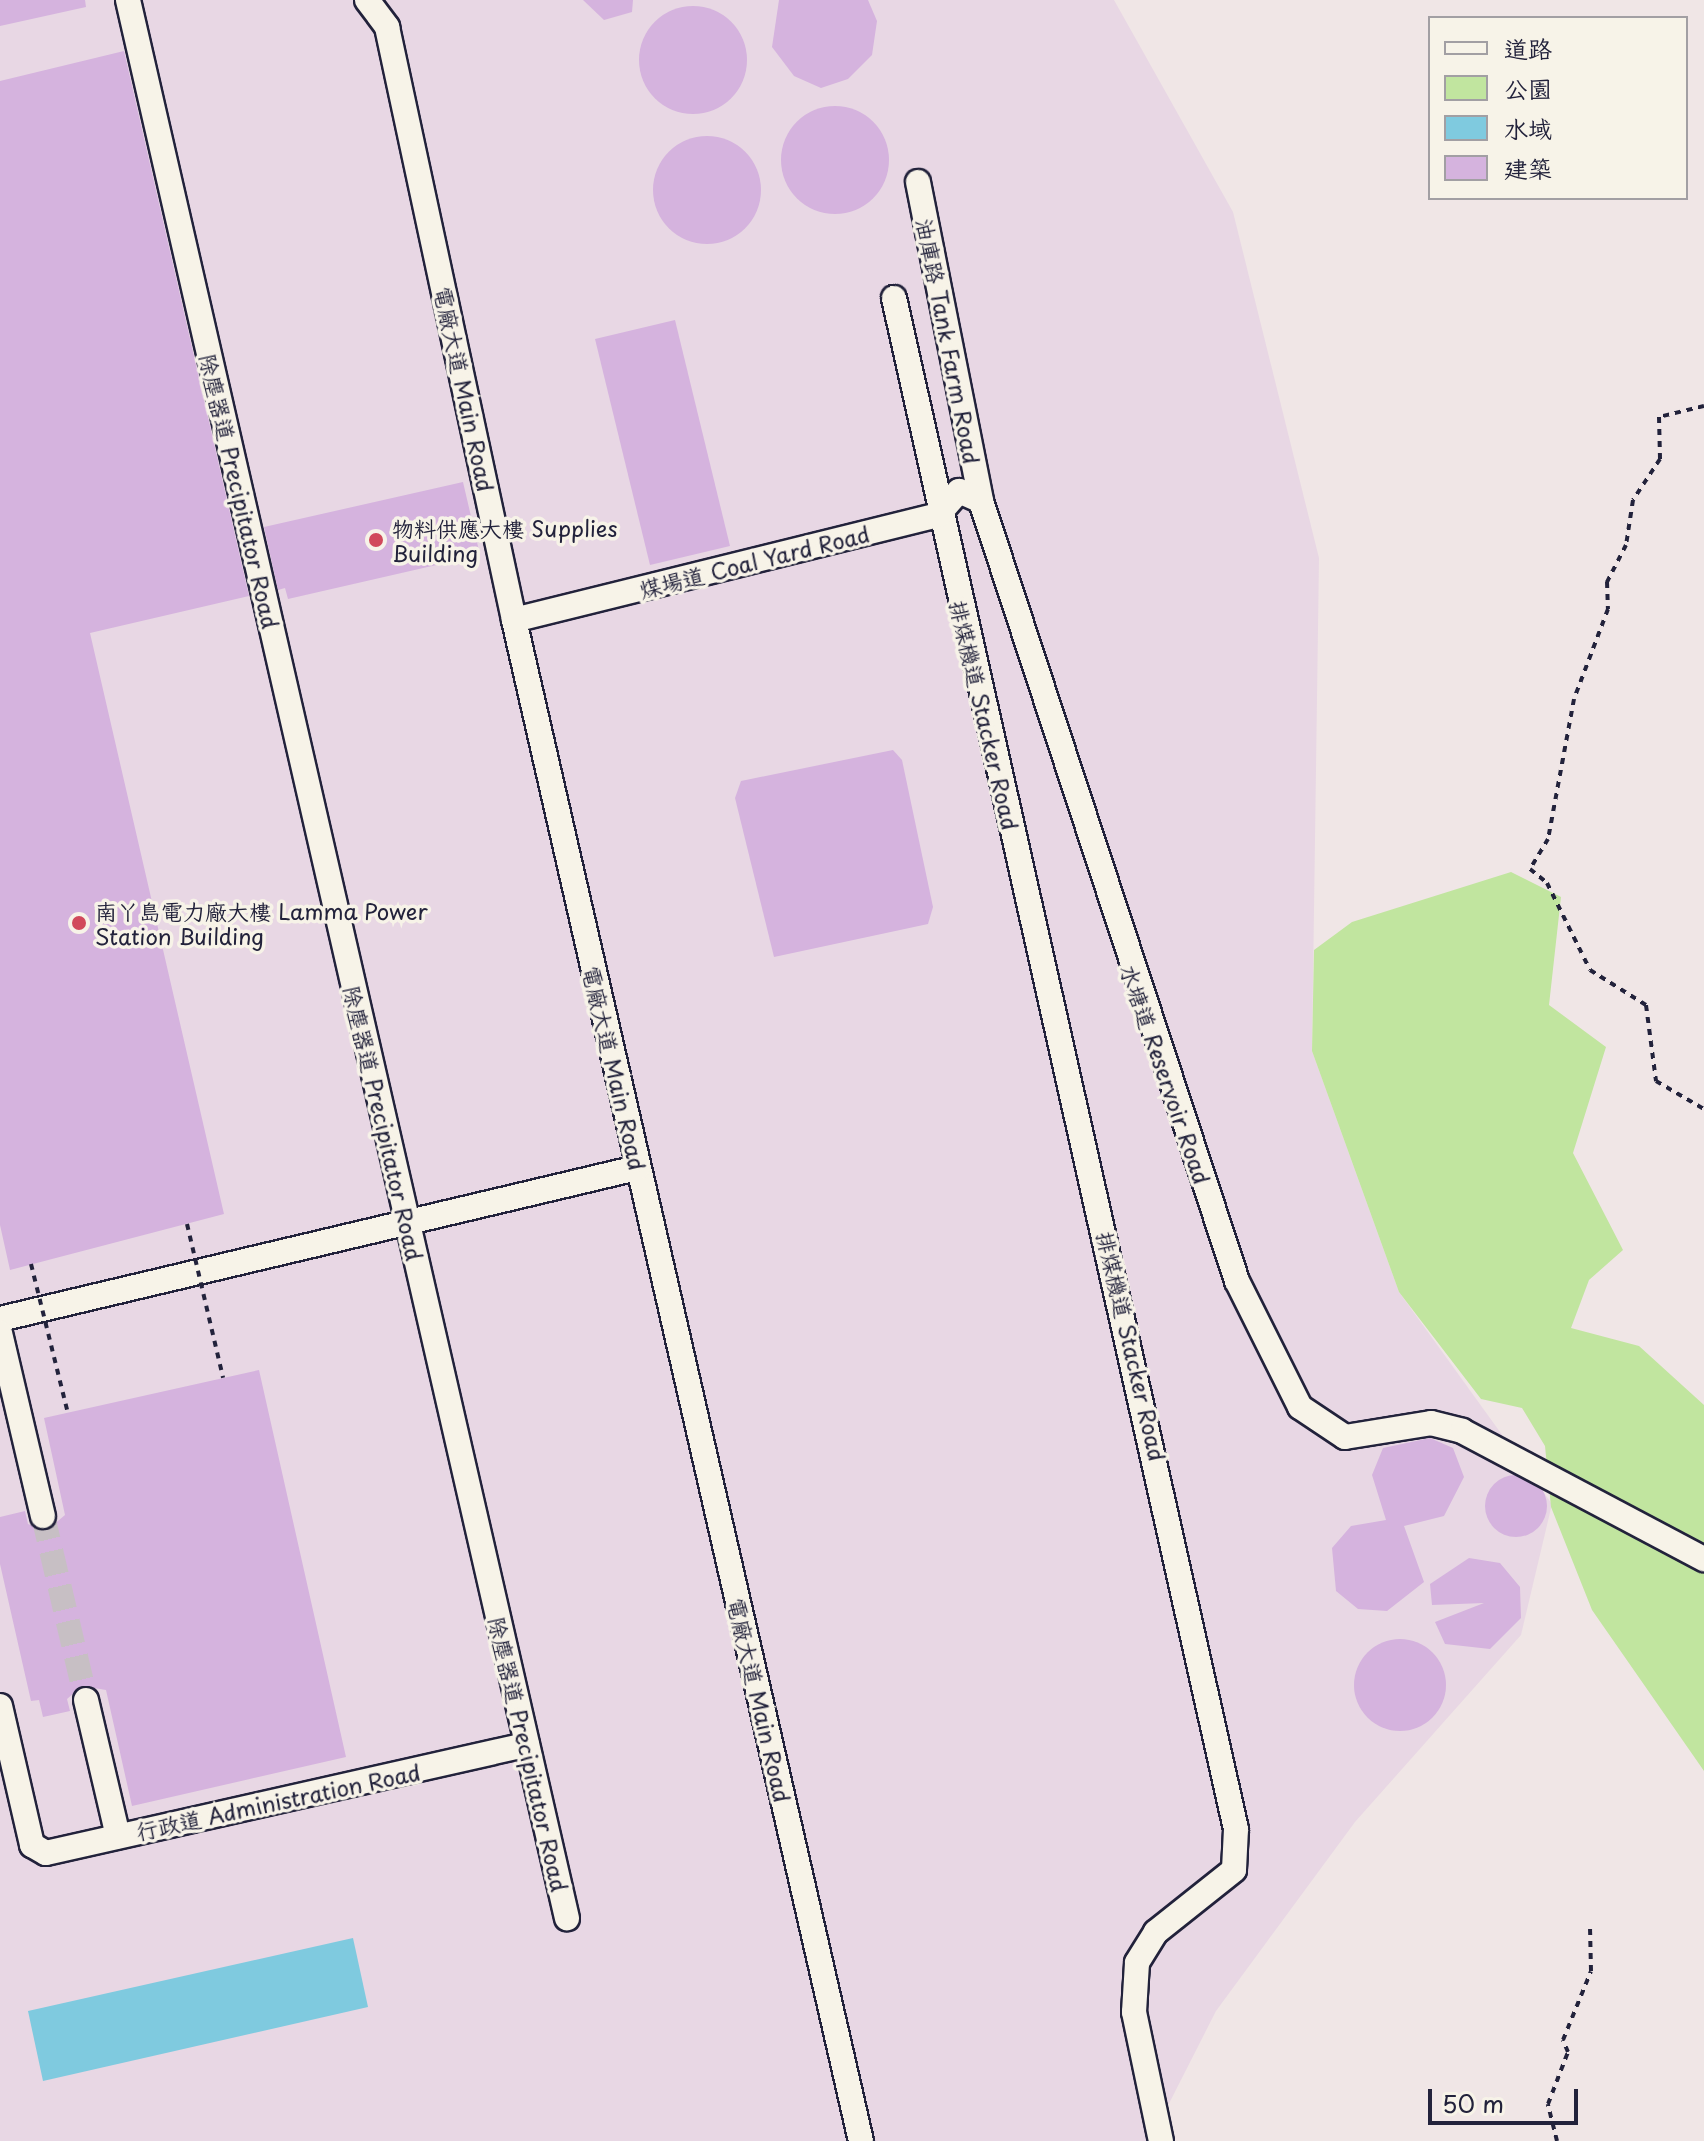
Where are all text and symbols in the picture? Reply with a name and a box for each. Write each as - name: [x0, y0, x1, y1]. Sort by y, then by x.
- legend: [1428, 16, 1688, 200]
- text: 道路: [1504, 30, 1552, 66]
- text: 公園: [1504, 70, 1552, 106]
- text: 水域: [1504, 110, 1552, 146]
- text: 建築: [1504, 150, 1552, 186]
- street label: 油庫路 Tank Farm Road: [912, 217, 986, 465]
- street label: 電廠大道 Main Road: [430, 284, 500, 494]
- street label: 除塵器道 Precipitator Road: [196, 351, 284, 631]
- place label: 物料供應大樓 Supplies Building: [392, 514, 617, 566]
- street label: 煤場道 Coal Yard Road: [635, 519, 873, 603]
- marker: 物料供應大樓 Supplies Building: [367, 531, 385, 549]
- street label: 排煤機道 Stacker Road: [945, 597, 1025, 833]
- place label: 南丫島電力廠大樓 Lamma Power Station Building: [95, 897, 429, 948]
- marker: 南丫島電力廠大樓 Lamma Power Station Building: [70, 914, 88, 932]
- street label: 水塘道 Reservoir Road: [1116, 961, 1216, 1187]
- street label: 電廠大道 Main Road: [579, 963, 651, 1173]
- street label: 除塵器道 Precipitator Road: [340, 983, 428, 1263]
- street label: 排煤機道 Stacker Road: [1092, 1228, 1172, 1464]
- street label: 電廠大道 Main Road: [724, 1595, 796, 1805]
- street label: 除塵器道 Precipitator Road: [485, 1614, 573, 1894]
- street label: 行政道 Administration Road: [133, 1758, 423, 1844]
- scale bar: [1432, 2073, 1582, 2123]
- text: 50 m: [1442, 2085, 1504, 2121]

